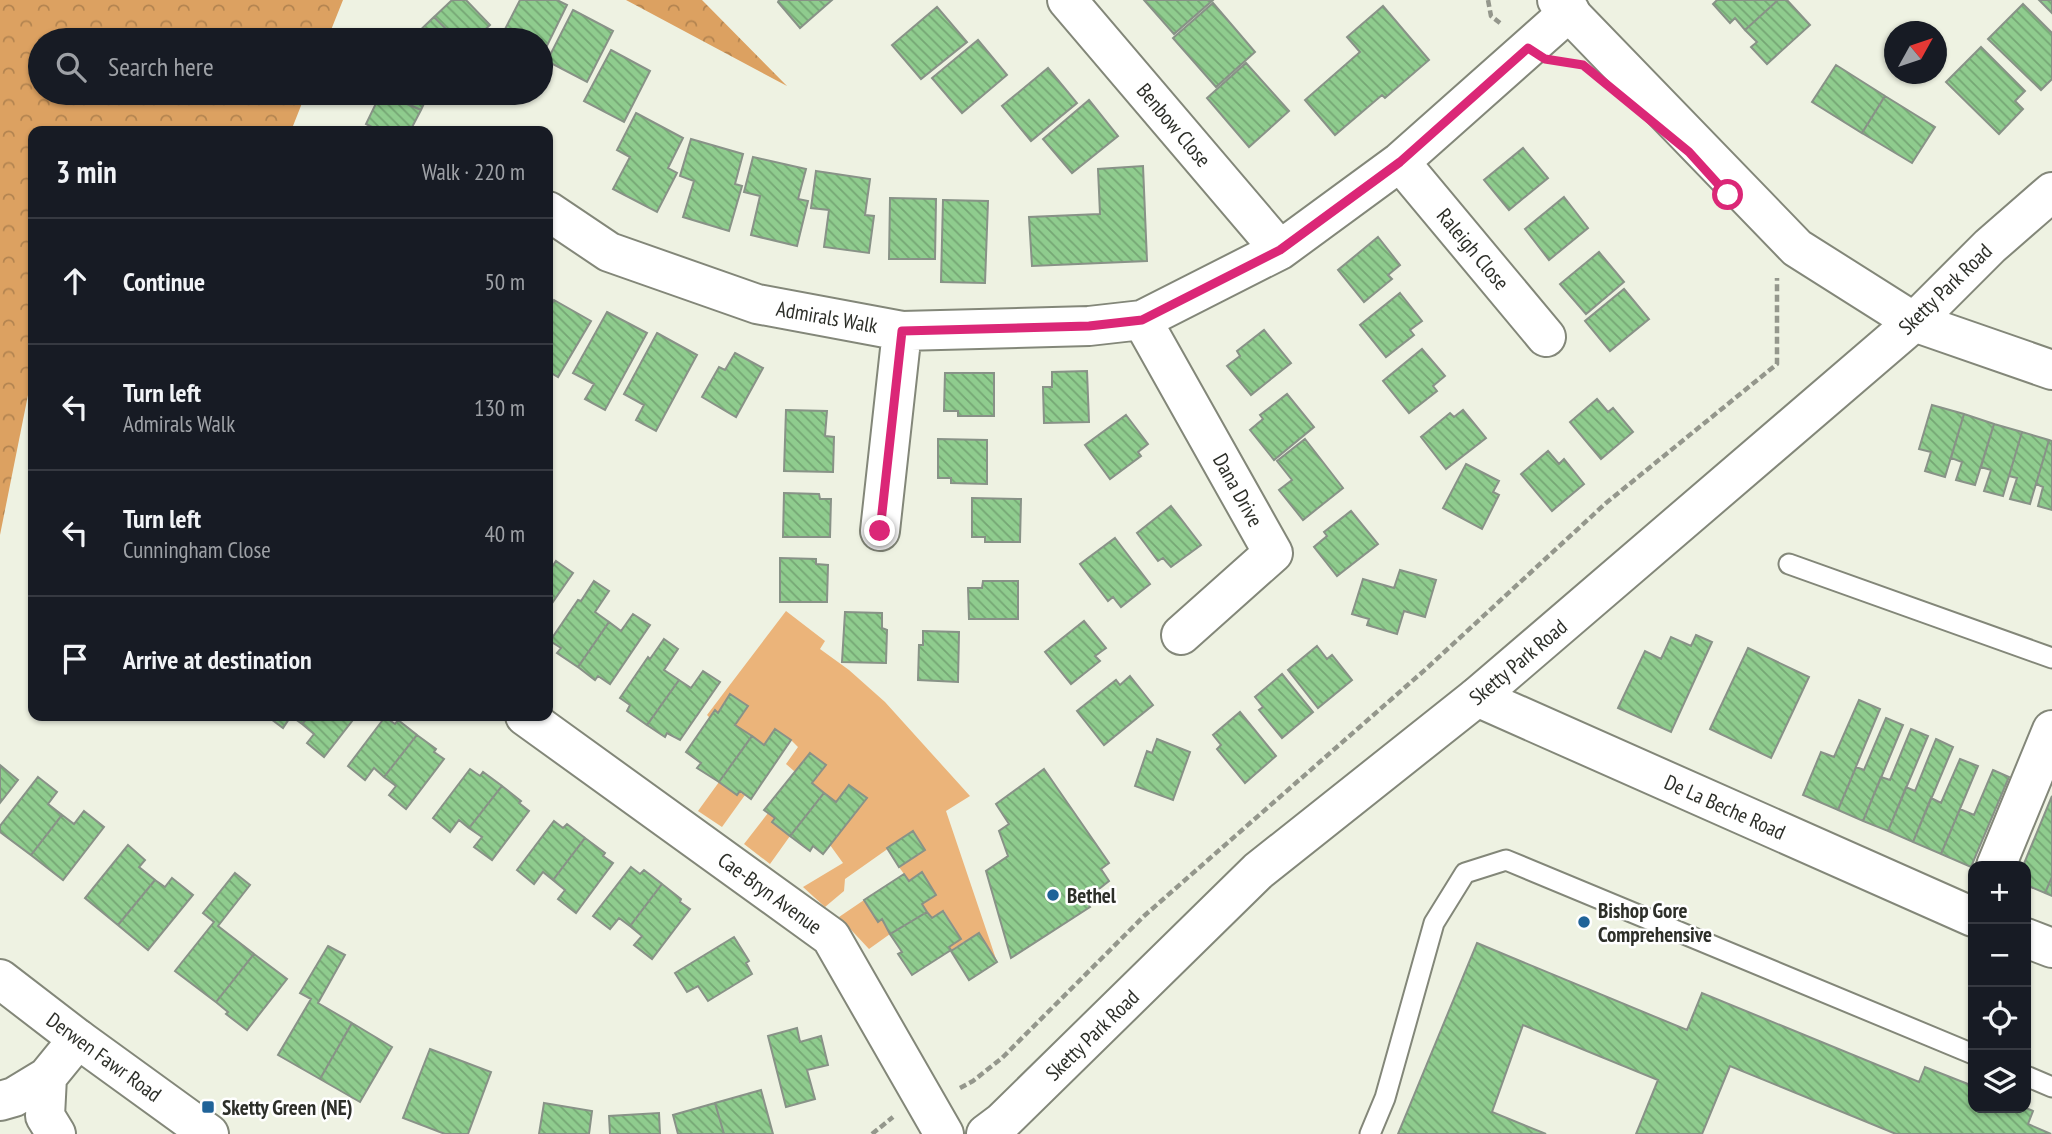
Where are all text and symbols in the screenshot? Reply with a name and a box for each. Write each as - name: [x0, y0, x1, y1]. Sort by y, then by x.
- north arrow: [1884, 21, 1947, 84]
- search box: [28, 28, 553, 105]
- icon: search: [52, 48, 90, 86]
- text: Search here: [108, 50, 214, 83]
- street label: Benbow Close: [1131, 77, 1217, 173]
- text: 3 min: [56, 152, 117, 191]
- text: Walk · 220 m: [422, 157, 525, 186]
- route start: [1712, 179, 1743, 210]
- street label: Raleigh Close: [1431, 203, 1515, 295]
- street label: Sketty Park Road: [1893, 238, 1997, 340]
- icon: ahead: [56, 262, 94, 300]
- text: Continue: [123, 265, 205, 298]
- text: 50 m: [484, 267, 525, 296]
- street label: Admirals Walk: [774, 295, 880, 339]
- text: Turn left: [123, 376, 201, 409]
- icon: left: [56, 388, 94, 426]
- text: 130 m: [474, 393, 525, 422]
- text: Admirals Walk: [123, 409, 235, 438]
- street label: Dana Drive: [1207, 449, 1269, 531]
- text: Turn left: [123, 502, 201, 535]
- icon: left: [56, 514, 94, 552]
- route end: [864, 515, 895, 546]
- text: 40 m: [484, 519, 525, 548]
- text: Cunningham Close: [123, 535, 271, 564]
- street label: Sketty Park Road: [1463, 613, 1573, 711]
- icon: arrive: [56, 640, 94, 678]
- text: Arrive at destination: [123, 643, 312, 676]
- street label: De La Beche Road: [1660, 768, 1790, 846]
- street label: Cae-Bryn Avenue: [713, 846, 827, 940]
- map controls: [1968, 861, 2031, 1113]
- button: +: [1968, 861, 2031, 924]
- place label: Bethel: [1067, 882, 1117, 909]
- marker: Bethel: [1045, 887, 1061, 903]
- place label: Bishop Gore Comprehensive: [1598, 897, 1712, 948]
- marker: Bishop Gore Comprehensive: [1576, 914, 1592, 930]
- button: −: [1968, 924, 2031, 987]
- street label: Sketty Park Road: [1040, 984, 1144, 1086]
- button: locate: [1968, 987, 2031, 1050]
- street label: Derwen Fawr Road: [41, 1006, 167, 1108]
- button: layers: [1968, 1050, 2031, 1113]
- place label: Sketty Green (NE): [222, 1094, 353, 1121]
- marker: Sketty Green (NE): [200, 1099, 216, 1115]

